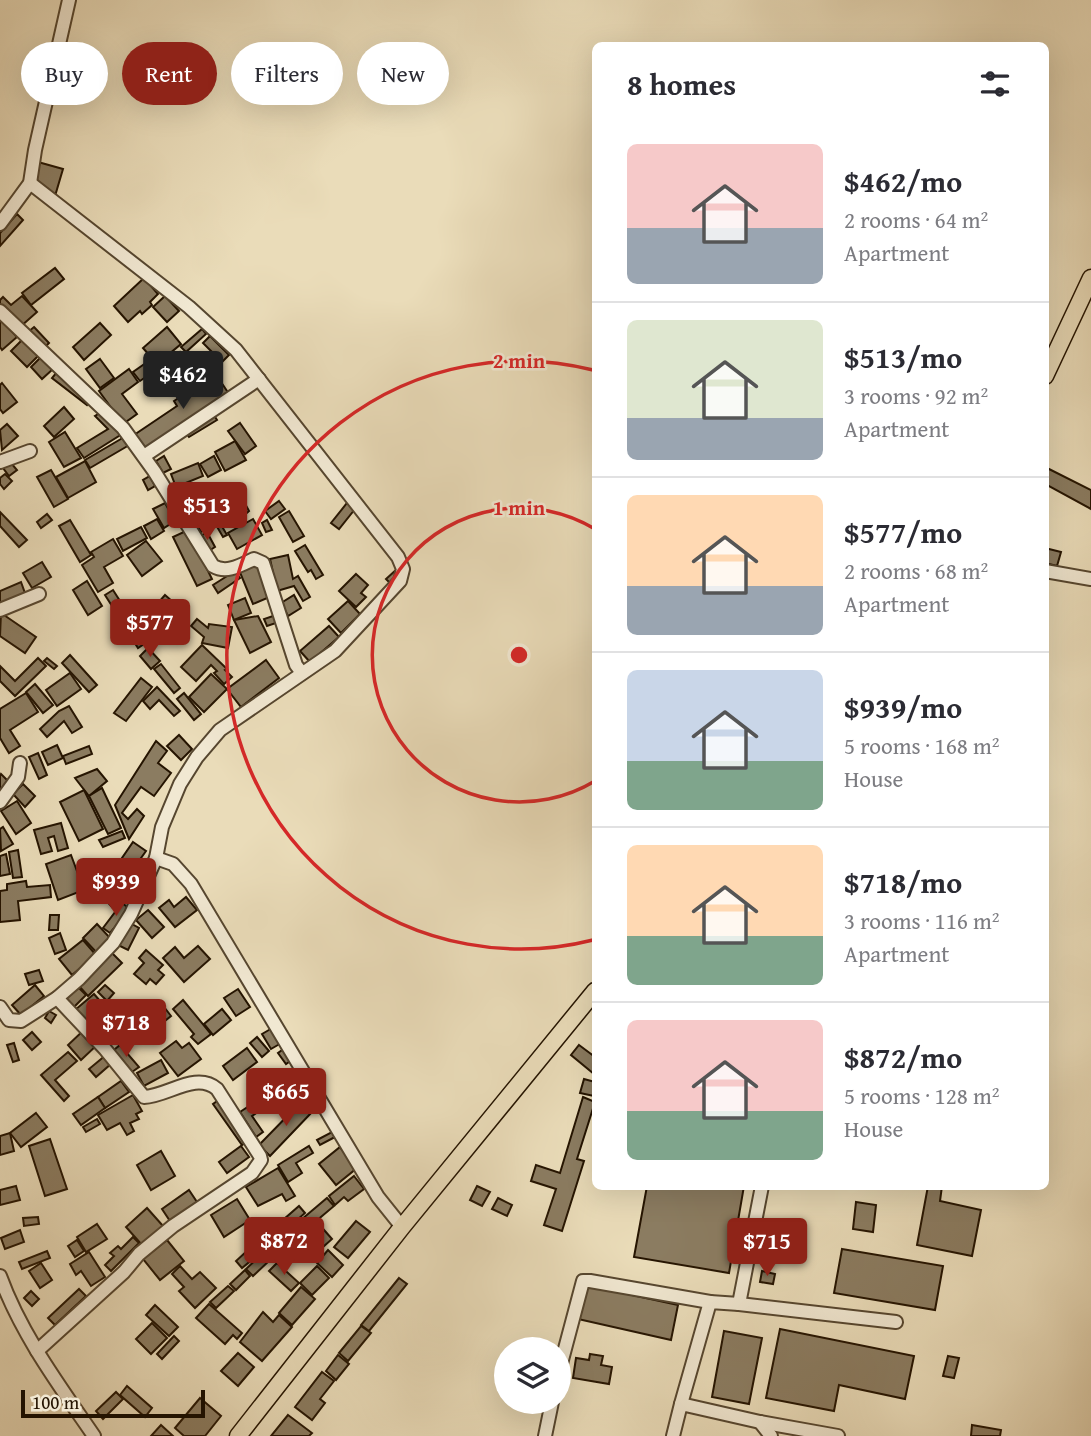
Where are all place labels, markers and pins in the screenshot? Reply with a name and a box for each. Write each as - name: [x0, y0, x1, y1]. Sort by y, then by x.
- pin: $462: [142, 352, 224, 411]
- pin: $513: [166, 482, 248, 542]
- pin: $577: [109, 600, 191, 659]
- centre of rings: [507, 643, 531, 667]
- pin: $939: [75, 858, 157, 918]
- pin: $718: [85, 1000, 167, 1059]
- pin: $665: [245, 1068, 327, 1128]
- pin: $872: [243, 1218, 325, 1277]
- pin: $715: [726, 1218, 808, 1278]

